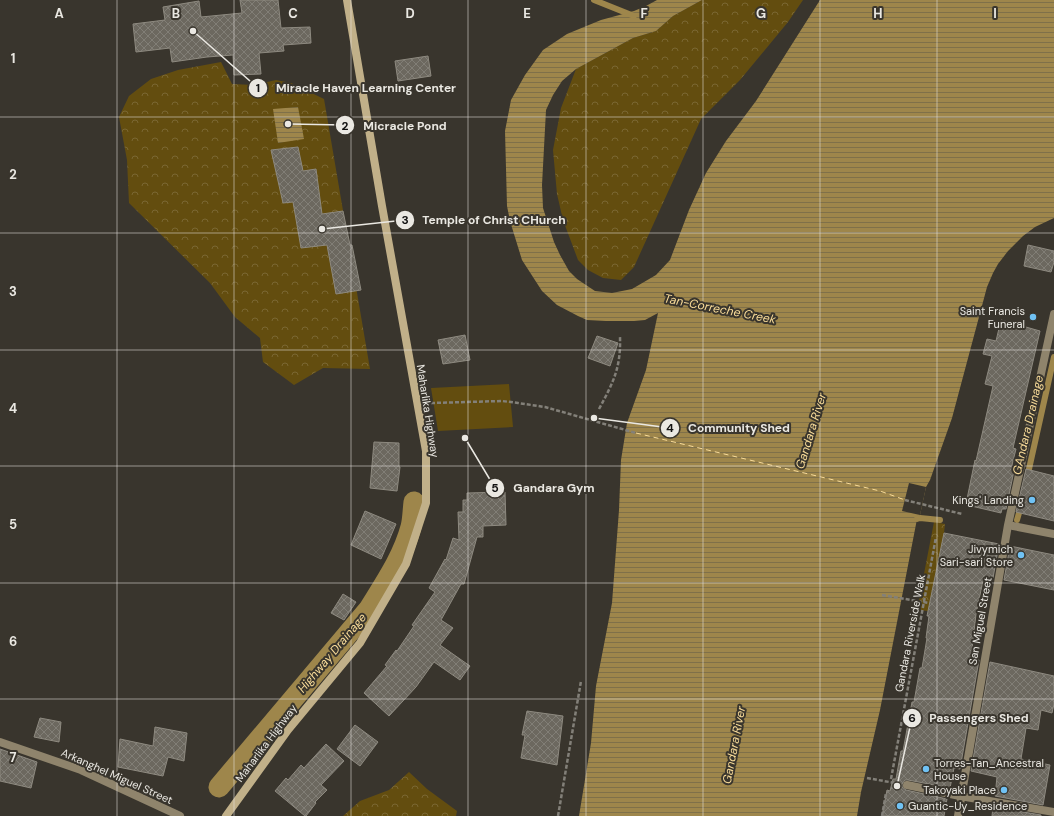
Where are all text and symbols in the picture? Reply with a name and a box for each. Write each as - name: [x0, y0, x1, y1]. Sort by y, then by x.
- text: A: [54, 5, 64, 22]
- text: B: [172, 5, 180, 22]
- text: C: [288, 5, 298, 22]
- text: D: [405, 5, 415, 22]
- text: E: [523, 5, 531, 22]
- text: F: [640, 5, 648, 22]
- text: G: [756, 5, 766, 22]
- text: H: [873, 5, 883, 22]
- text: I: [993, 5, 997, 22]
- text: 1: [11, 50, 15, 67]
- callout: Miracle Haven Learning Center: [248, 76, 464, 100]
- text: 1: [256, 80, 260, 96]
- text: Miracle Haven Learning Center: [276, 80, 456, 96]
- callout: Micracle Pond: [335, 113, 455, 137]
- text: 2: [342, 118, 349, 134]
- text: Micracle Pond: [363, 118, 447, 134]
- text: 2: [9, 166, 17, 183]
- callout: Temple of Christ CHurch: [395, 208, 574, 232]
- text: 3: [401, 212, 409, 228]
- text: Temple of Christ CHurch: [422, 212, 566, 228]
- text: 3: [9, 283, 17, 300]
- water label: Tan-Correche Creek: [663, 290, 778, 328]
- place label: Saint Francis Funeral: [960, 304, 1025, 331]
- marker: Saint Francis Funeral: [1028, 312, 1038, 322]
- street label: Maharlika Highway: [414, 364, 442, 458]
- water label: GAndara Drainage: [1009, 374, 1047, 476]
- water label: Gandara River: [792, 390, 830, 471]
- text: 4: [9, 400, 17, 417]
- callout: Community Shed: [660, 416, 798, 440]
- text: 4: [666, 420, 674, 436]
- text: Community Shed: [688, 420, 790, 436]
- callout: Gandara Gym: [485, 476, 602, 500]
- text: 5: [491, 480, 499, 496]
- text: Gandara Gym: [513, 480, 595, 496]
- place label: Kings' Landing: [952, 493, 1024, 507]
- marker: Kings' Landing: [1027, 495, 1037, 505]
- text: 5: [9, 516, 17, 533]
- place label: Jivymich Sari-sari Store: [940, 542, 1013, 569]
- marker: Jivymich Sari-sari Store: [1016, 550, 1026, 560]
- street label: Gandara Riverside Walk: [892, 572, 928, 693]
- street label: San Miguel Street: [965, 576, 995, 666]
- water label: Highway Drainage: [294, 610, 370, 696]
- text: 6: [9, 633, 17, 650]
- street label: Maharlika Highway: [232, 701, 300, 785]
- water label: Gandara River: [719, 704, 749, 785]
- callout: Passengers Shed: [902, 706, 1037, 730]
- text: 6: [908, 710, 916, 726]
- text: Passengers Shed: [929, 710, 1029, 726]
- street label: Arkanghel Miguel Street: [59, 745, 175, 807]
- text: 7: [10, 749, 17, 766]
- place label: Torres-Tan_Ancestral House: [934, 756, 1044, 783]
- marker: Torres-Tan_Ancestral House: [921, 764, 931, 774]
- place label: Takoyaki Place: [923, 783, 996, 797]
- marker: Takoyaki Place: [999, 785, 1009, 795]
- place label: Guantic-Uy_Residence: [908, 799, 1027, 813]
- marker: Guantic-Uy_Residence: [895, 801, 905, 811]

